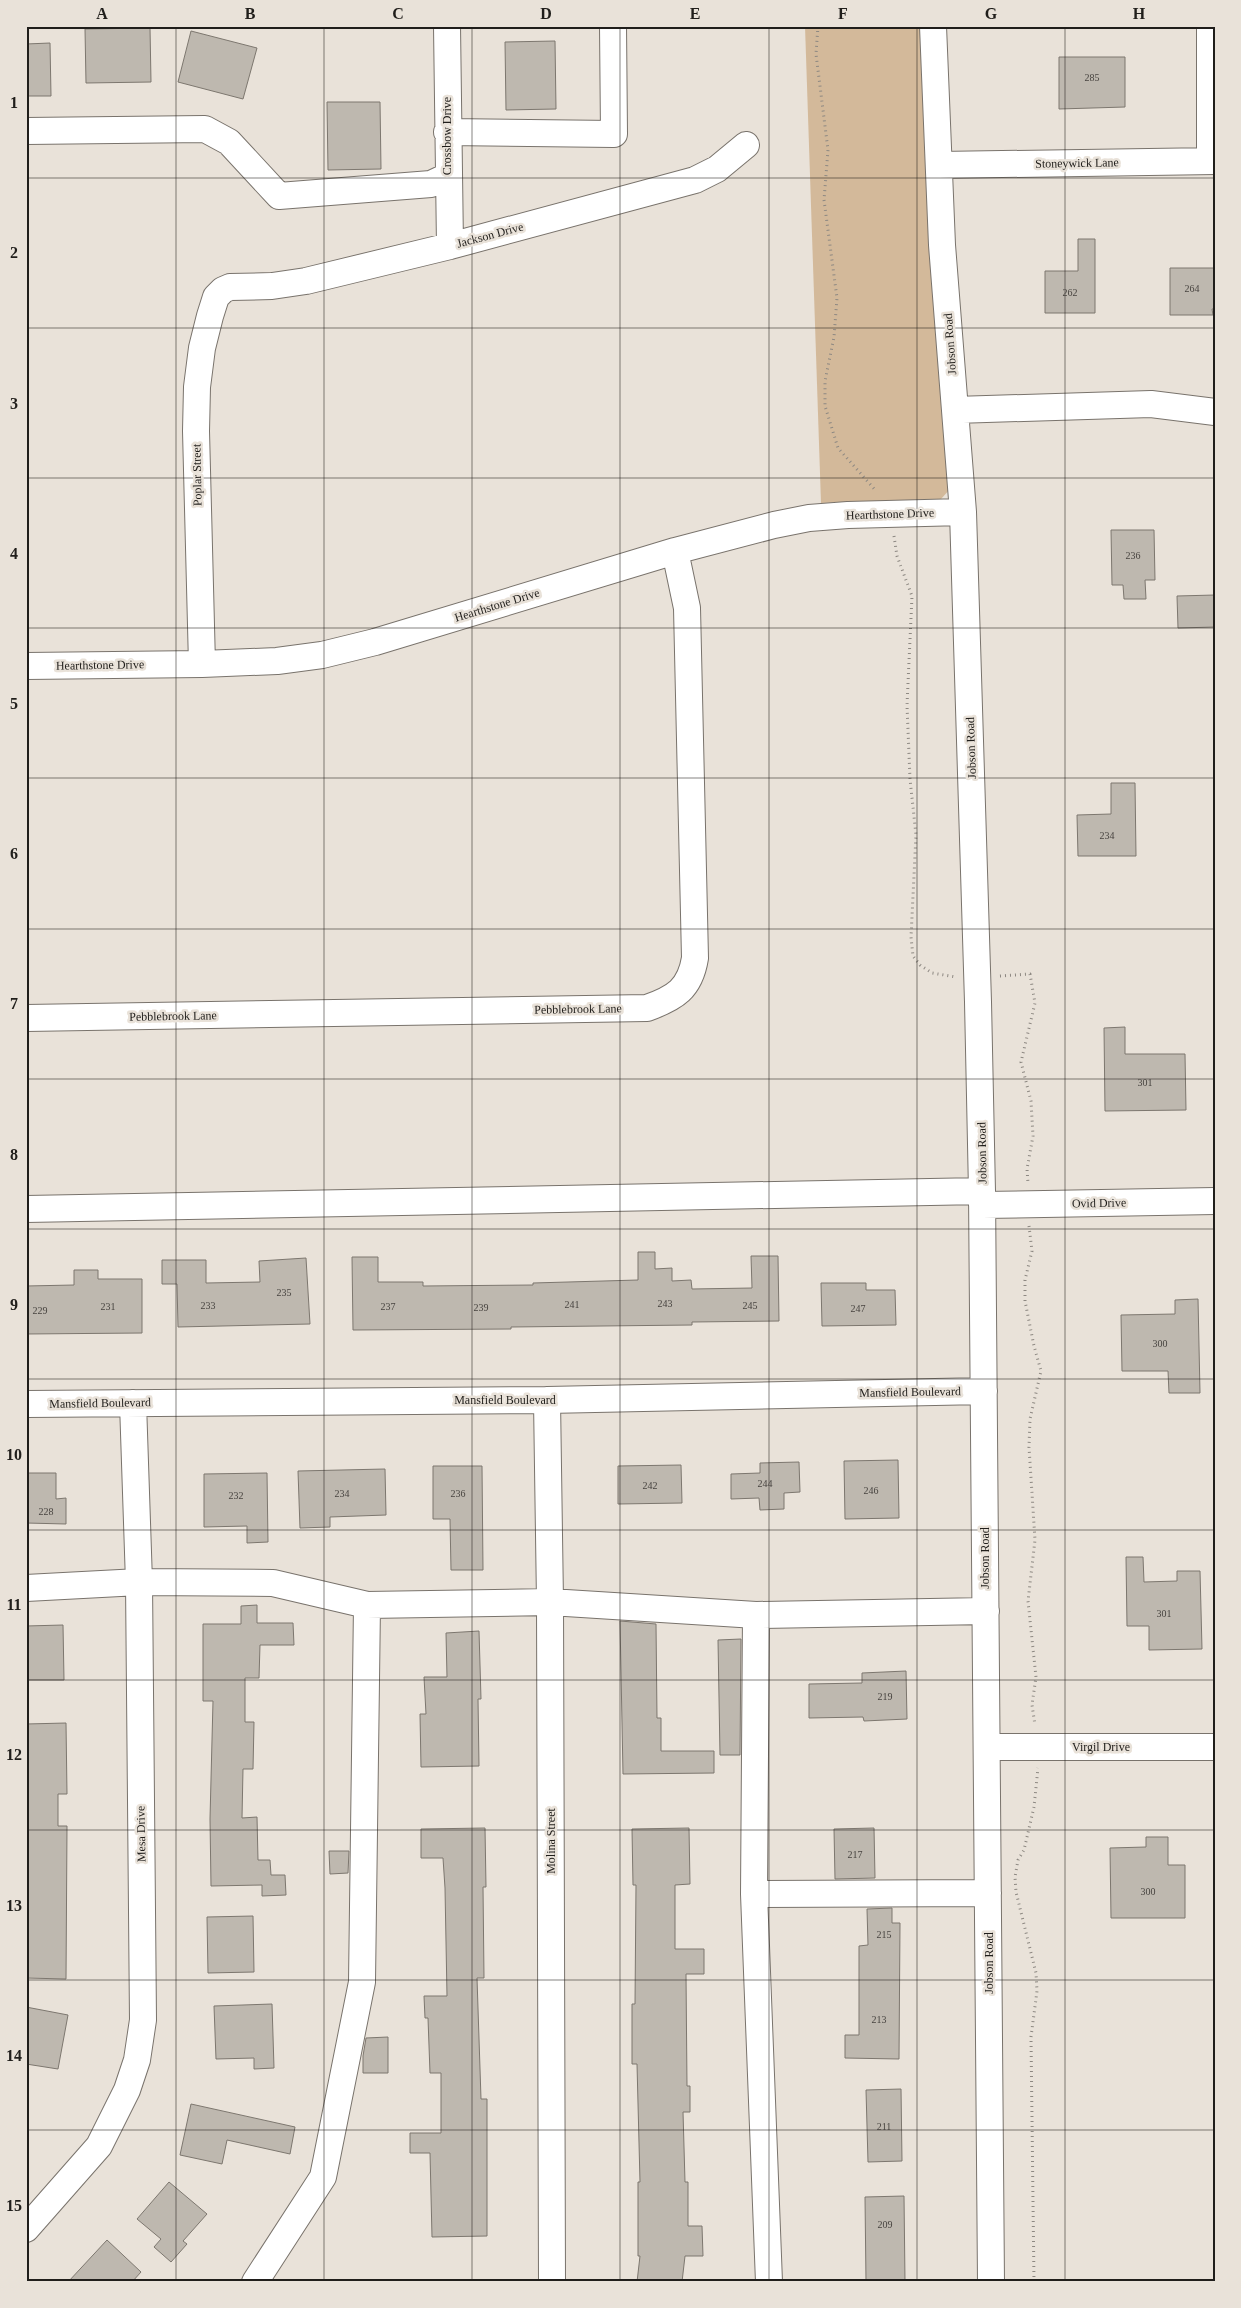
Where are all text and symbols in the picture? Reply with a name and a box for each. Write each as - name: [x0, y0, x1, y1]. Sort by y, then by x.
- text: A: [96, 5, 108, 22]
- text: B: [245, 5, 256, 22]
- text: C: [392, 5, 404, 22]
- text: D: [540, 5, 552, 22]
- text: E: [690, 5, 700, 22]
- text: F: [838, 5, 848, 22]
- text: G: [985, 5, 998, 22]
- text: H: [1133, 5, 1146, 22]
- house number: 285: [1085, 72, 1100, 83]
- text: 1: [10, 94, 18, 111]
- street label: Crossbow Drive: [440, 97, 454, 175]
- street label: Stoneywick Lane: [1035, 155, 1119, 171]
- street label: Jackson Drive: [455, 219, 525, 251]
- text: 2: [10, 244, 18, 261]
- house number: 264: [1185, 283, 1200, 294]
- house number: 262: [1063, 287, 1078, 298]
- street label: Jobson Road: [941, 313, 959, 375]
- text: 3: [10, 395, 18, 412]
- street label: Poplar Street: [189, 443, 205, 506]
- street label: Hearthstone Drive: [846, 505, 934, 523]
- text: 4: [10, 545, 18, 562]
- house number: 236: [1126, 550, 1141, 561]
- street label: Hearthstone Drive: [453, 585, 541, 625]
- street label: Hearthstone Drive: [56, 657, 144, 673]
- text: 5: [10, 695, 18, 712]
- street label: Jobson Road: [963, 717, 979, 779]
- house number: 234: [1100, 830, 1115, 841]
- text: 6: [10, 845, 18, 862]
- text: 7: [10, 995, 18, 1012]
- street label: Pebblebrook Lane: [534, 1001, 622, 1017]
- street label: Pebblebrook Lane: [129, 1008, 217, 1024]
- house number: 301: [1138, 1077, 1153, 1088]
- street label: Jobson Road: [974, 1122, 990, 1184]
- text: 8: [10, 1146, 18, 1163]
- street label: Ovid Drive: [1072, 1196, 1126, 1210]
- house number: 235: [277, 1287, 292, 1298]
- text: 9: [10, 1296, 18, 1313]
- house number: 243: [658, 1298, 673, 1309]
- house number: 241: [565, 1299, 580, 1310]
- house number: 233: [201, 1300, 216, 1311]
- house number: 245: [743, 1300, 758, 1311]
- house number: 231: [101, 1301, 116, 1312]
- house number: 237: [381, 1301, 396, 1312]
- house number: 239: [474, 1302, 489, 1313]
- house number: 247: [851, 1303, 866, 1314]
- house number: 229: [33, 1305, 48, 1316]
- house number: 300: [1153, 1338, 1168, 1349]
- street label: Mansfield Boulevard: [859, 1384, 961, 1400]
- street label: Mansfield Boulevard: [454, 1393, 556, 1407]
- street label: Mansfield Boulevard: [49, 1395, 151, 1411]
- text: 10: [6, 1446, 22, 1463]
- house number: 244: [758, 1478, 773, 1489]
- house number: 242: [643, 1480, 658, 1491]
- house number: 246: [864, 1485, 879, 1496]
- house number: 234: [335, 1488, 350, 1499]
- house number: 236: [451, 1488, 466, 1499]
- house number: 232: [229, 1490, 244, 1501]
- house number: 228: [39, 1506, 54, 1517]
- street label: Jobson Road: [978, 1527, 992, 1589]
- text: 11: [6, 1596, 22, 1613]
- house number: 301: [1157, 1608, 1172, 1619]
- house number: 219: [878, 1691, 893, 1702]
- street label: Virgil Drive: [1072, 1740, 1130, 1754]
- text: 12: [6, 1746, 22, 1763]
- street label: Mesa Drive: [134, 1806, 148, 1862]
- street label: Molina Street: [544, 1808, 558, 1874]
- house number: 217: [848, 1849, 863, 1860]
- house number: 300: [1141, 1886, 1156, 1897]
- text: 13: [6, 1897, 22, 1914]
- house number: 215: [877, 1929, 892, 1940]
- street label: Jobson Road: [982, 1932, 996, 1994]
- house number: 213: [872, 2014, 887, 2025]
- text: 14: [6, 2047, 22, 2064]
- house number: 211: [877, 2121, 891, 2132]
- text: 15: [6, 2197, 22, 2214]
- house number: 209: [878, 2219, 893, 2230]

